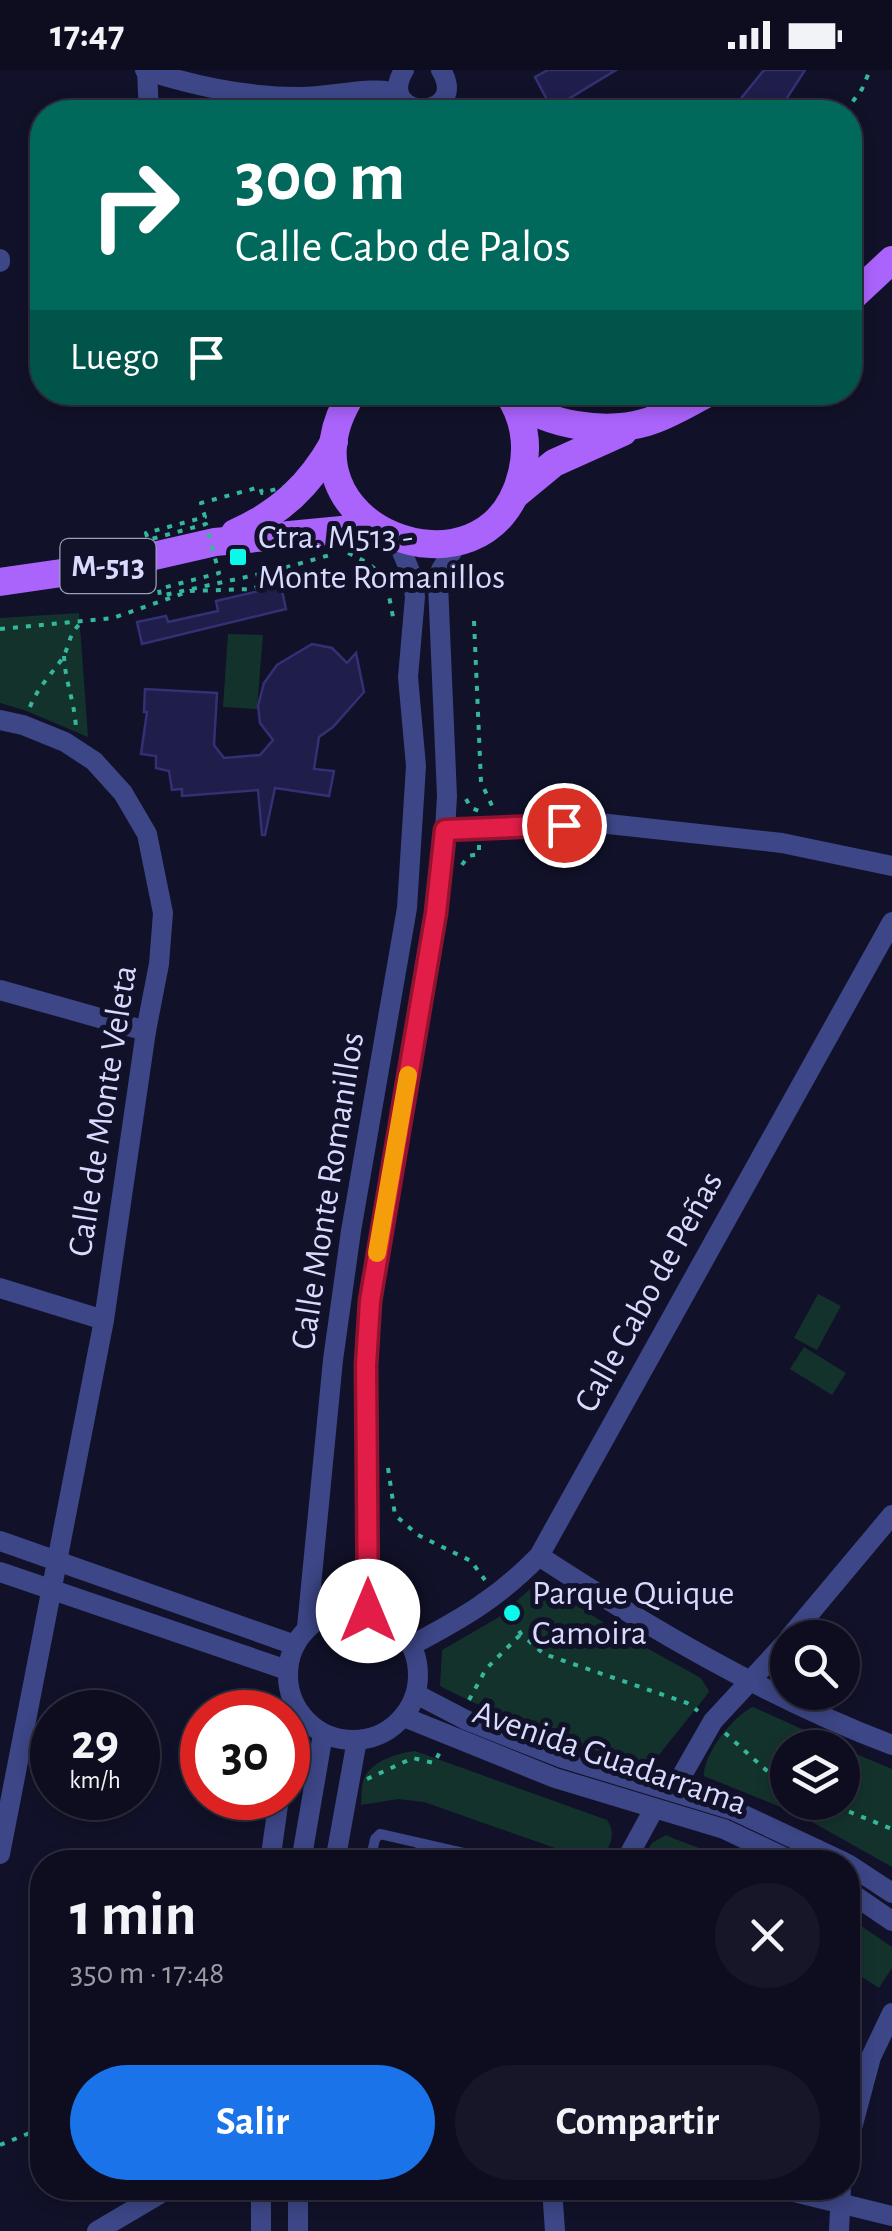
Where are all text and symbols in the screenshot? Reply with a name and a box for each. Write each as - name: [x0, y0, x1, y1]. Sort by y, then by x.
- text: 17:47: [50, 16, 124, 54]
- icon: right: [70, 140, 200, 270]
- text: 300 m: [235, 143, 405, 213]
- text: Calle Cabo de Palos: [235, 225, 571, 270]
- icon: arrive: [179, 330, 234, 385]
- text: Luego: [70, 339, 159, 377]
- place label: Ctra. M513 - Monte Romanillos: [258, 520, 505, 595]
- road number: M-513: [61, 539, 156, 593]
- marker: Ctra. M513 - Monte Romanillos: [227, 546, 249, 568]
- pin: [522, 783, 607, 868]
- icon: arrive: [537, 798, 592, 853]
- street label: Calle de Monte Veleta: [63, 963, 143, 1259]
- street label: Calle Monte Romanillos: [286, 1030, 370, 1352]
- street label: Calle Cabo de Peñas: [568, 1166, 730, 1418]
- position arrow: [316, 1559, 420, 1663]
- place label: Parque Quique Camoira: [532, 1576, 734, 1651]
- marker: Parque Quique Camoira: [501, 1602, 523, 1624]
- map controls: [770, 1620, 860, 1820]
- button: search: [770, 1620, 860, 1710]
- speed limit sign: 30: [180, 1690, 310, 1820]
- street label: Avenida Guadarrama: [469, 1695, 751, 1821]
- text: 29: [71, 1718, 119, 1768]
- button: layers: [770, 1730, 860, 1820]
- text: km/h: [69, 1768, 121, 1793]
- button: close: [715, 1883, 820, 1988]
- text: 1 min: [70, 1886, 196, 1946]
- text: 350 m · 17:48: [70, 1957, 224, 1989]
- button: Salir: [70, 2065, 435, 2180]
- button: Compartir: [455, 2065, 820, 2180]

